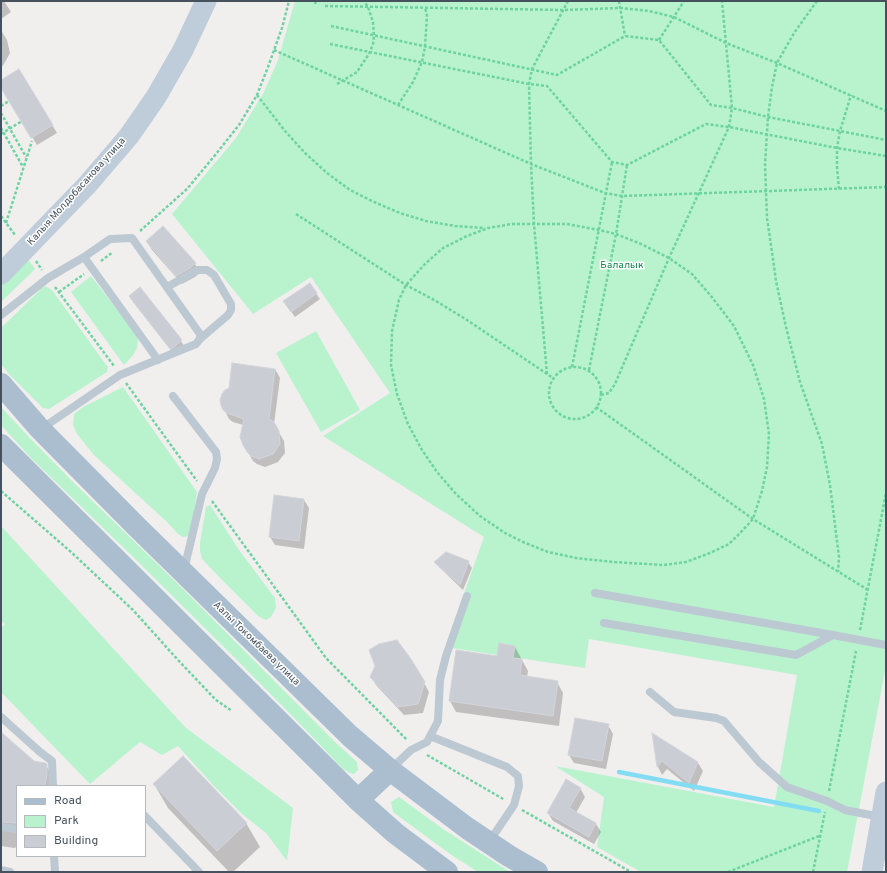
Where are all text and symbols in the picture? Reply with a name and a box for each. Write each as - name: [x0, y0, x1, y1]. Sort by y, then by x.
- street label: Калыя Молдобасанова улица: [25, 136, 129, 248]
- park label: Балалык: [600, 260, 644, 272]
- street label: Аалы Токомбаева улица: [210, 600, 302, 688]
- legend: [16, 785, 146, 857]
- text: Road: [54, 793, 82, 809]
- text: Park: [54, 813, 79, 829]
- text: Building: [54, 833, 98, 849]

